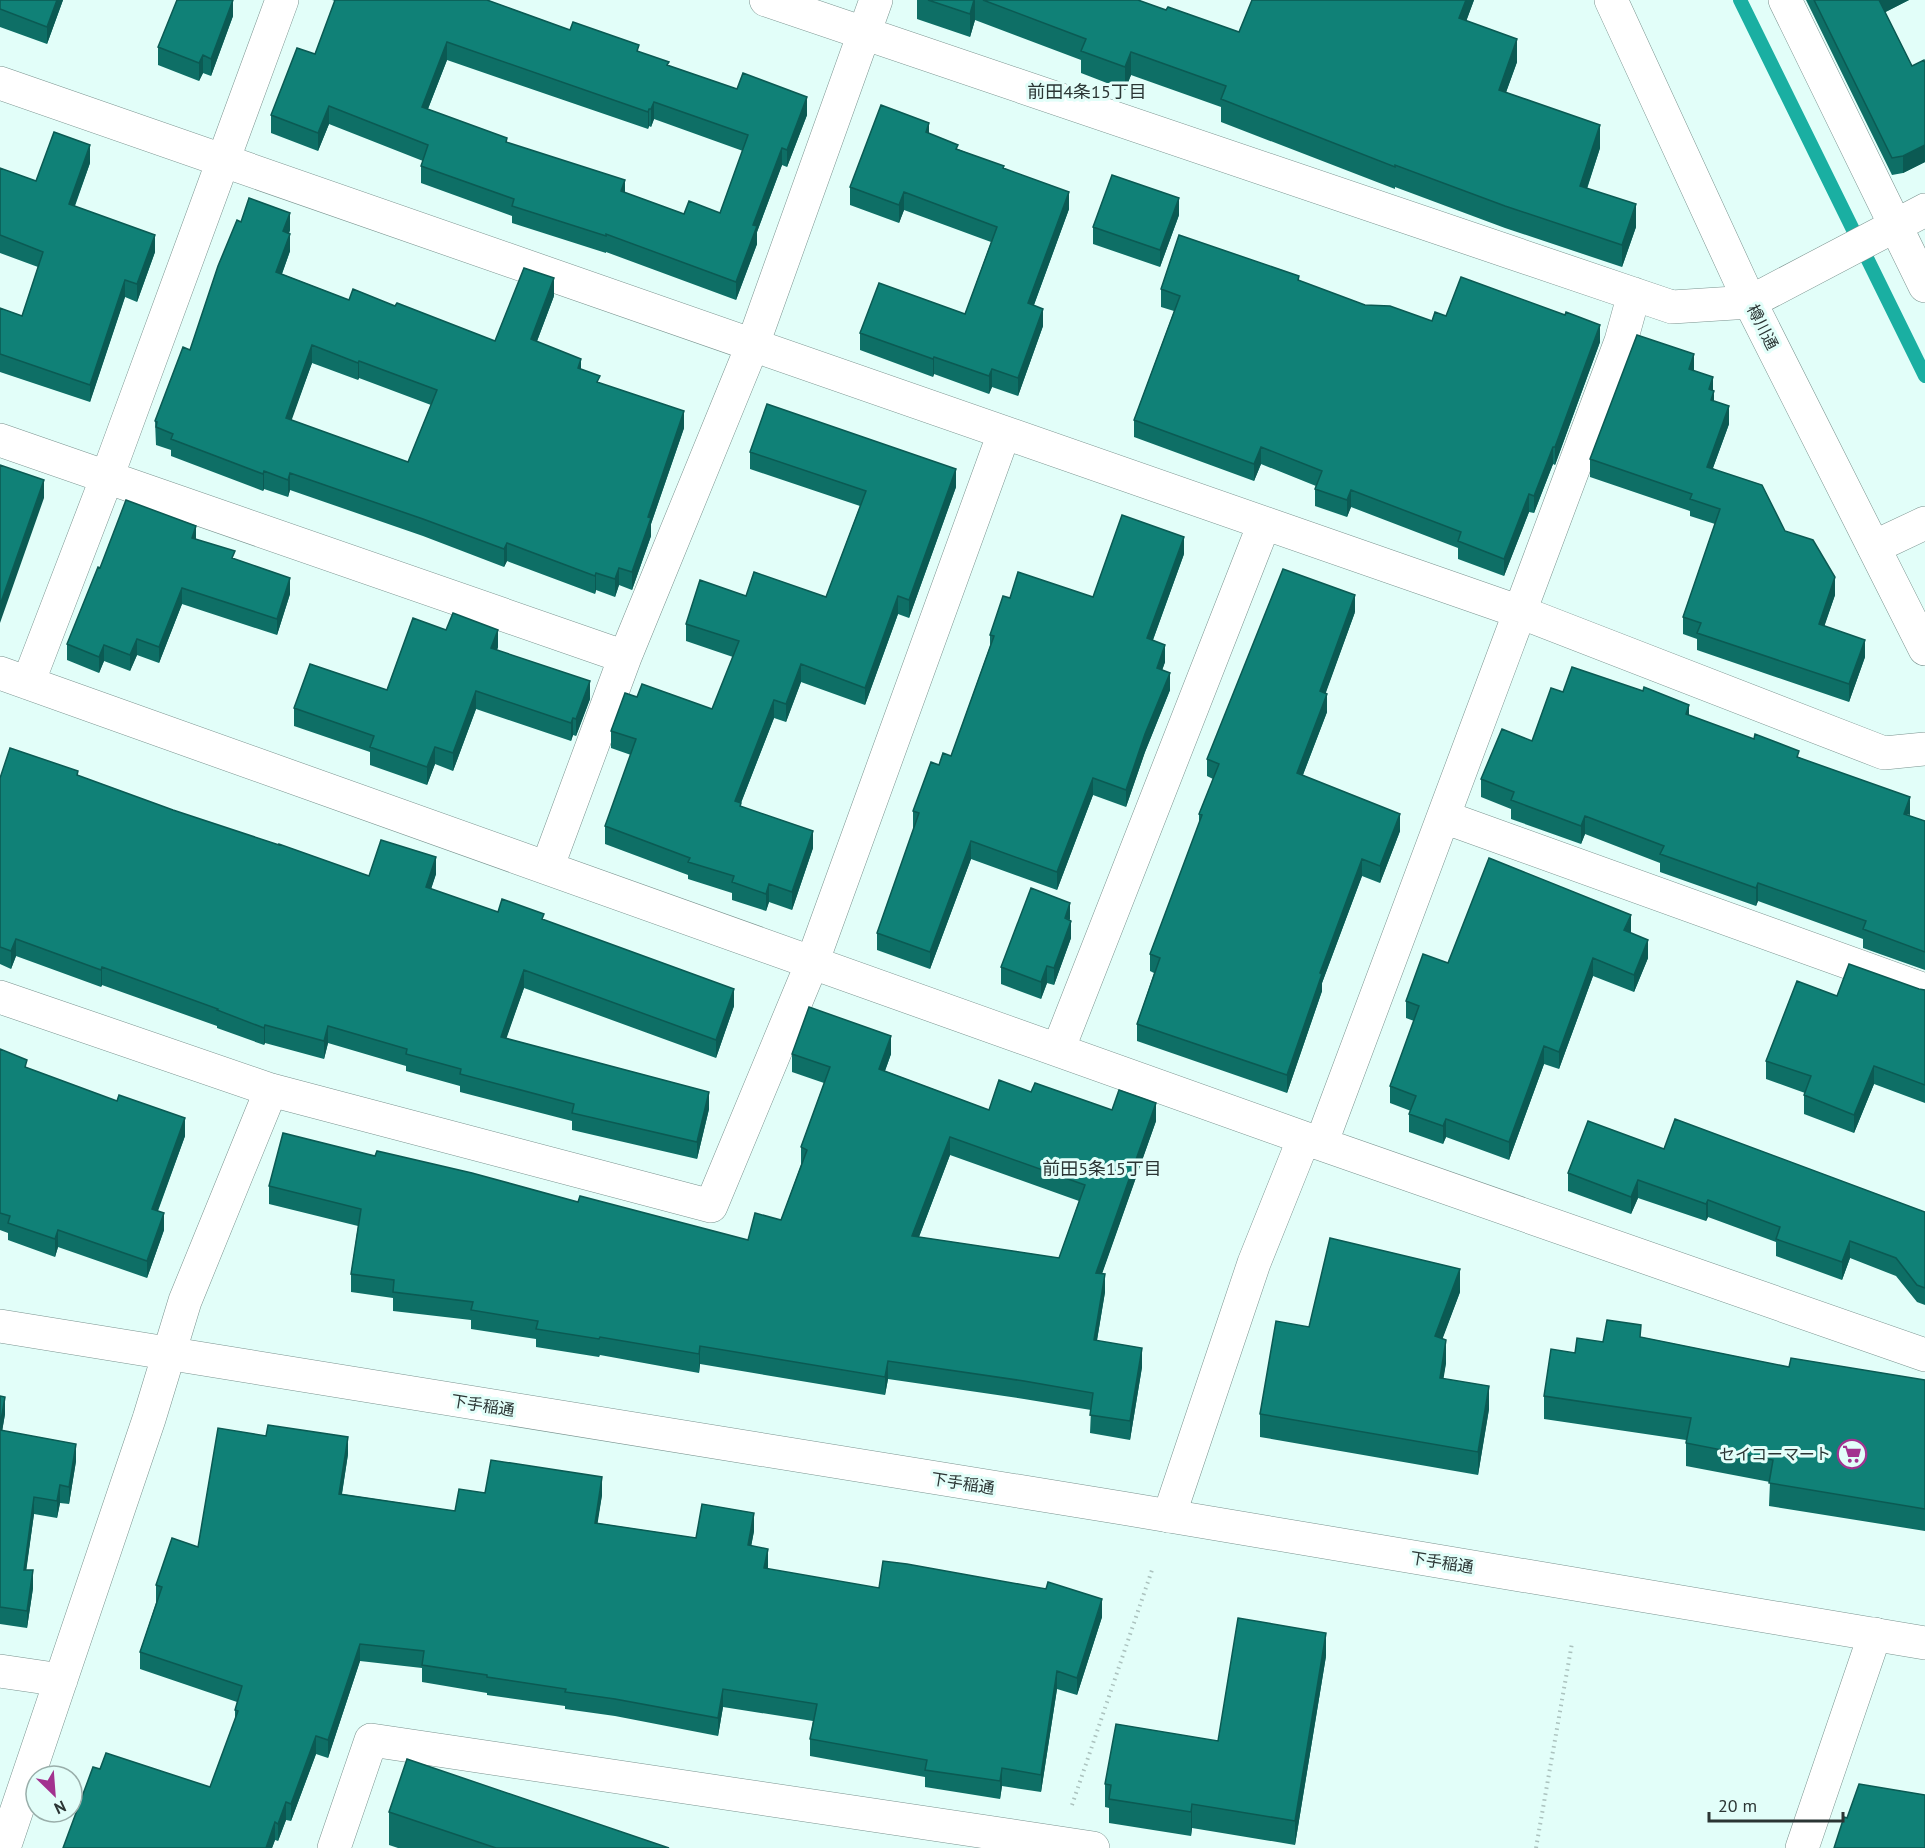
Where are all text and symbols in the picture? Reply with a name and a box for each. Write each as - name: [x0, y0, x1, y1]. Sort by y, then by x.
- district label: 前田4条15丁目: [1027, 80, 1147, 103]
- street label: 樽川通: [1743, 301, 1783, 353]
- district label: 前田5条15丁目: [1042, 1157, 1162, 1180]
- street label: 下手稲通: [450, 1390, 516, 1420]
- supermarket icon: セイコーマート: [1836, 1438, 1868, 1470]
- place label: セイコーマート: [1719, 1444, 1831, 1464]
- street label: 下手稲通: [930, 1468, 996, 1498]
- street label: 下手稲通: [1409, 1547, 1475, 1577]
- north arrow: [24, 1764, 84, 1824]
- scale bar: [1709, 1785, 1842, 1823]
- text: 20 m: [1718, 1794, 1757, 1817]
- text: N: [51, 1796, 69, 1819]

